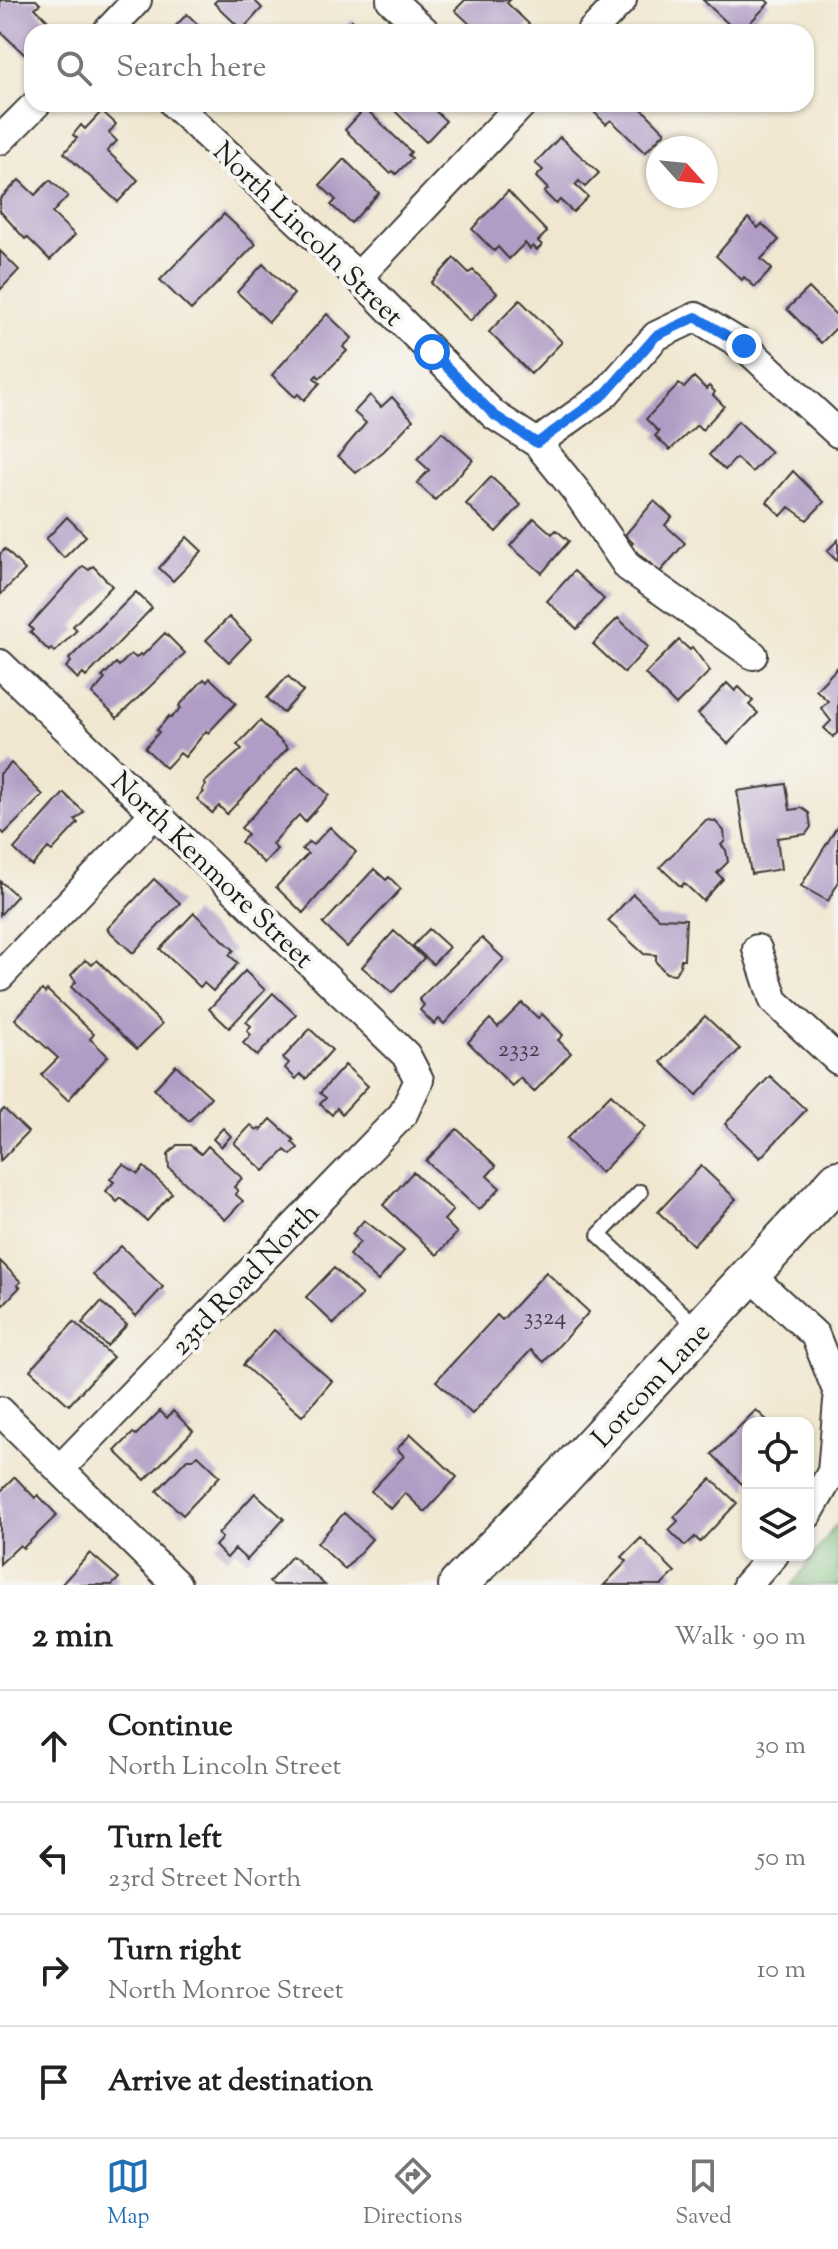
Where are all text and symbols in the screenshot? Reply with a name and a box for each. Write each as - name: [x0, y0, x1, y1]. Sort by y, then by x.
- search box: [24, 24, 814, 112]
- icon: search: [52, 46, 96, 90]
- text: Search here: [116, 47, 266, 90]
- street label: North Lincoln Street: [203, 133, 411, 337]
- north arrow: [646, 136, 718, 208]
- route end: [726, 328, 762, 364]
- route start: [414, 334, 450, 370]
- street label: North Kenmore Street: [100, 764, 322, 979]
- house number: 2332: [498, 1033, 540, 1067]
- street label: 23rd Road North: [163, 1195, 330, 1366]
- house number: 3324: [524, 1301, 566, 1335]
- street label: Lorcom Lane: [583, 1314, 721, 1458]
- map controls: [742, 1417, 814, 1561]
- button: locate: [742, 1417, 814, 1489]
- button: layers: [742, 1489, 814, 1561]
- text: 2 min: [32, 1613, 113, 1662]
- text: Walk · 90 m: [674, 1619, 806, 1656]
- text: Continue: [108, 1706, 233, 1749]
- icon: ahead: [32, 1724, 76, 1768]
- text: 30 m: [755, 1728, 806, 1765]
- text: North Lincoln Street: [108, 1749, 341, 1786]
- text: Turn left: [108, 1818, 222, 1861]
- icon: left: [32, 1836, 76, 1880]
- text: 50 m: [756, 1840, 806, 1877]
- text: 23rd Street North: [108, 1861, 302, 1898]
- text: Turn right: [108, 1930, 241, 1973]
- icon: right: [32, 1948, 76, 1992]
- text: 10 m: [757, 1952, 806, 1989]
- text: North Monroe Street: [108, 1973, 344, 2010]
- icon: arrive: [32, 2060, 76, 2104]
- text: Arrive at destination: [108, 2061, 373, 2104]
- tab: Map: [106, 2154, 150, 2234]
- tab: Directions: [363, 2154, 462, 2234]
- tab: Saved: [675, 2154, 732, 2234]

